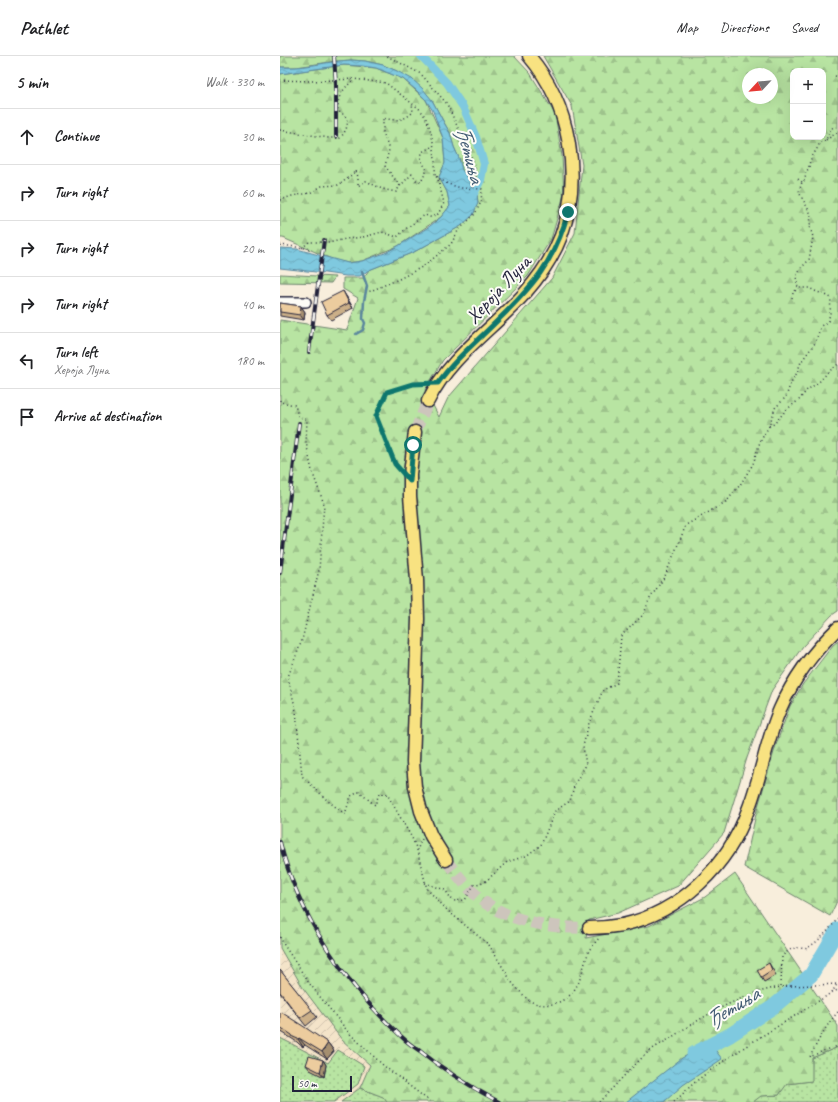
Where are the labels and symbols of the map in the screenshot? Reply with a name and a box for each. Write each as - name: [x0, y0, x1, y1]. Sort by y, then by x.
- north arrow: [742, 68, 778, 104]
- water label: Ђетиња: [450, 122, 491, 187]
- route end: [559, 203, 577, 221]
- street label: Хероја Луна: [460, 249, 538, 329]
- route start: [404, 436, 422, 454]
- water label: Ђетиња: [700, 980, 765, 1033]
- scale bar: [292, 1074, 352, 1093]

